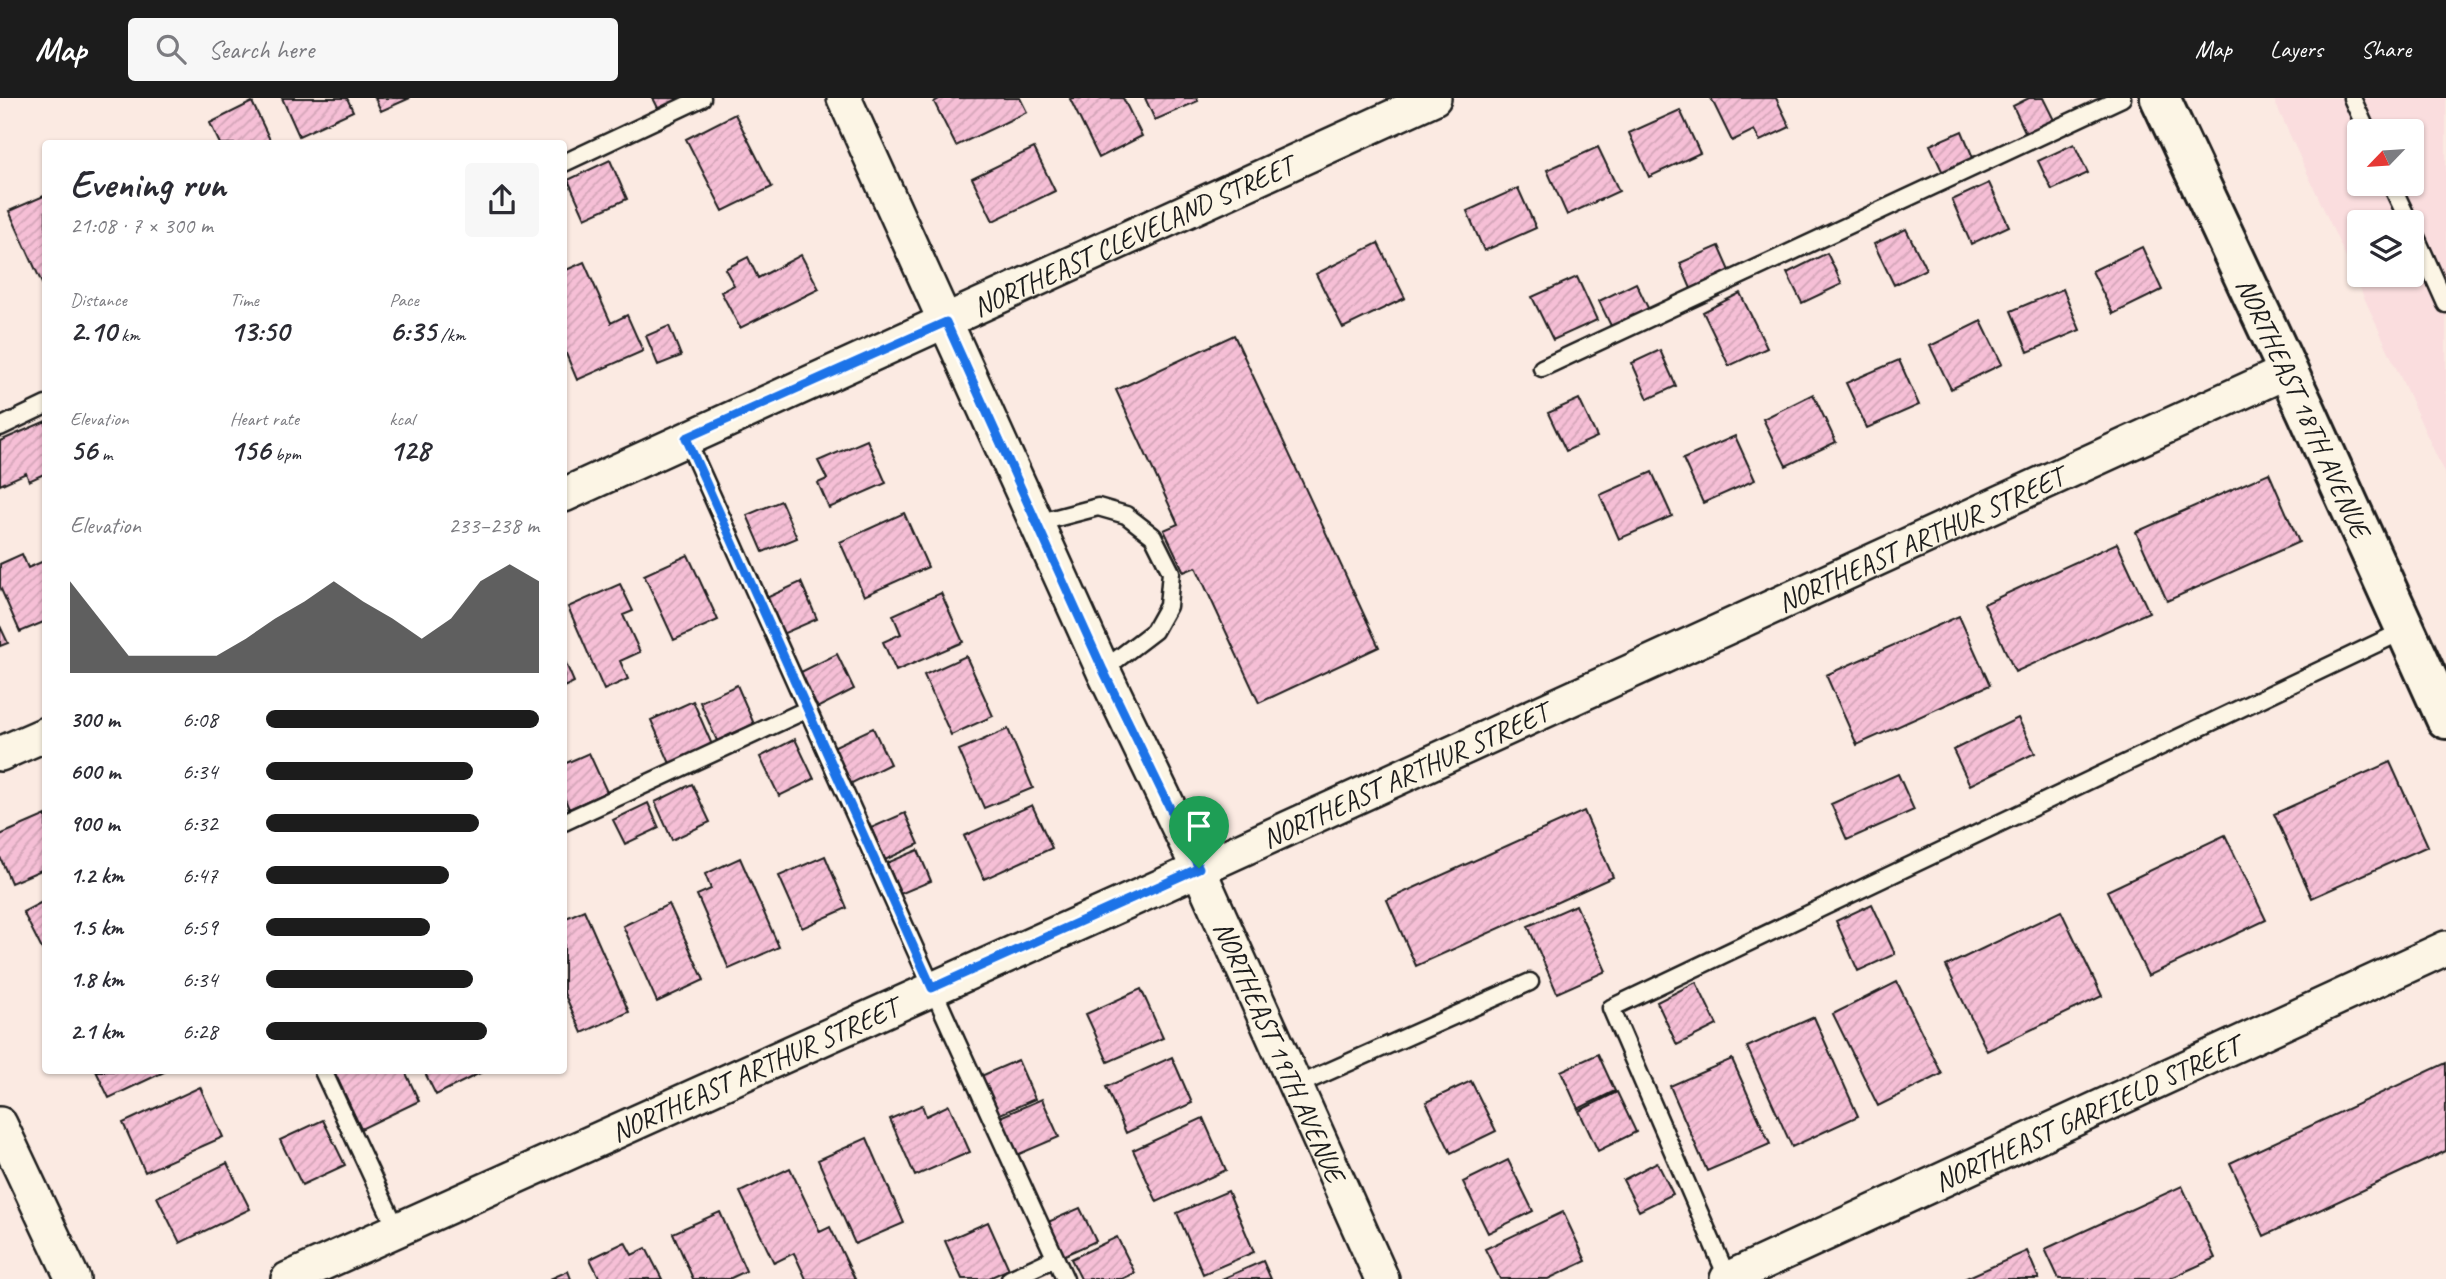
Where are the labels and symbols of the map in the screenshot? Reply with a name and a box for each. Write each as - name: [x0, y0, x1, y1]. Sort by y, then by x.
- north arrow: [2347, 119, 2424, 196]
- street label: NORTHEAST CLEVELAND STREET: [967, 145, 1304, 324]
- street label: NORTHEAST 18TH AVENUE: [2229, 272, 2380, 545]
- street label: NORTHEAST ARTHUR STREET: [1772, 456, 2075, 620]
- street label: NORTHEAST ARTHUR STREET: [1256, 691, 1560, 855]
- pin: [1169, 796, 1229, 868]
- street label: NORTHEAST 19TH AVENUE: [1206, 915, 1355, 1190]
- street label: NORTHEAST ARTHUR STREET: [605, 987, 909, 1149]
- street label: NORTHEAST GARFIELD STREET: [1928, 1025, 2252, 1199]

